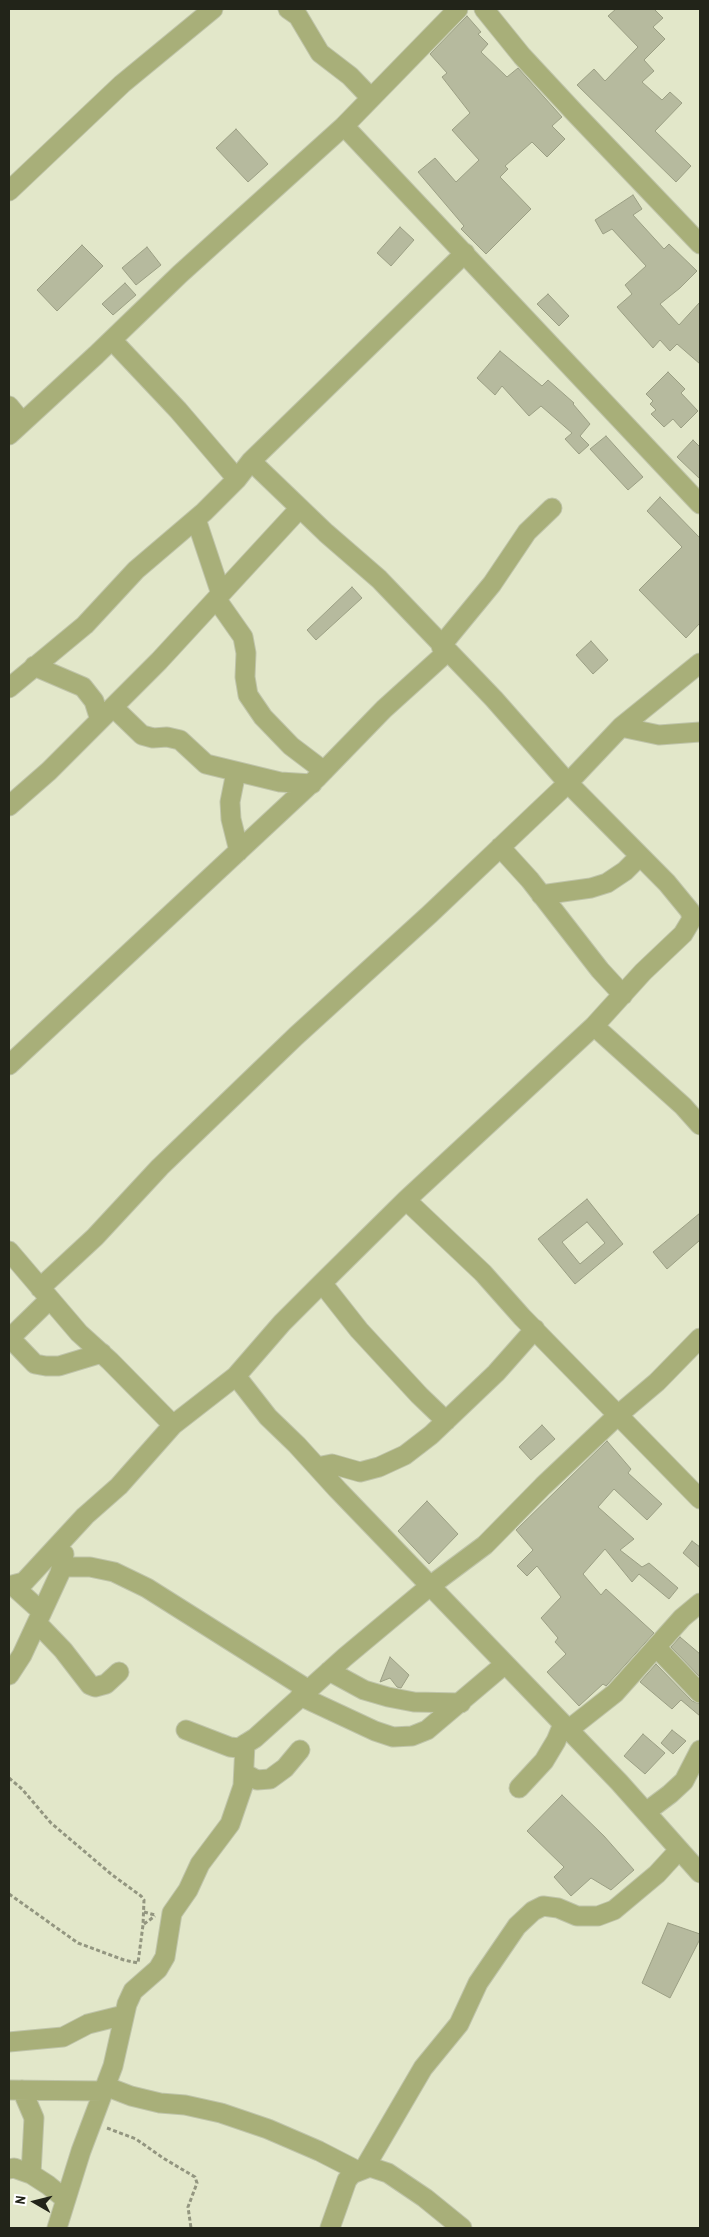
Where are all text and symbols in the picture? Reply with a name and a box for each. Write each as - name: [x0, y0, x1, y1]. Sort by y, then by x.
- north arrow: [10, 2177, 60, 2227]
- text: N: [11, 2195, 30, 2205]

